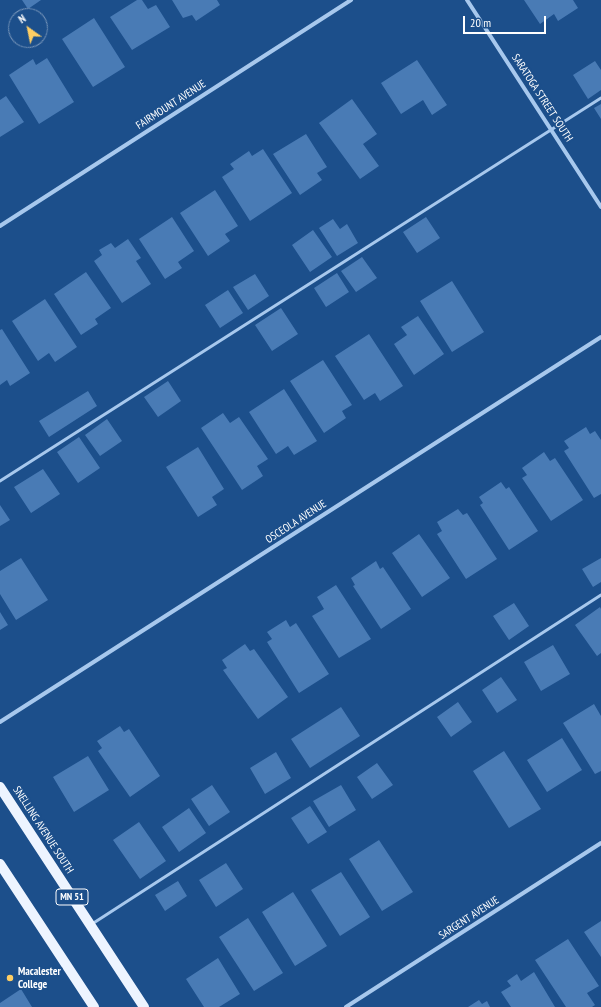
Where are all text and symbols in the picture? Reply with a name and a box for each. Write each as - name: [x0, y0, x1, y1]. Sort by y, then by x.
- north arrow: [8, 8, 48, 48]
- scale bar: [465, 8, 548, 34]
- text: N: [16, 11, 28, 26]
- text: 20 m: [470, 15, 491, 30]
- street label: SARATOGA STREET SOUTH: [509, 52, 575, 144]
- street label: FAIRMOUNT AVENUE: [134, 78, 208, 132]
- street label: OSCEOLA AVENUE: [263, 497, 329, 547]
- street label: SNELLING AVENUE SOUTH: [10, 784, 76, 876]
- road number: MN 51: [56, 889, 88, 905]
- street label: SARGENT AVENUE: [436, 894, 502, 942]
- place label: Macalester College: [18, 965, 61, 991]
- marker: Macalester College: [5, 973, 15, 983]

